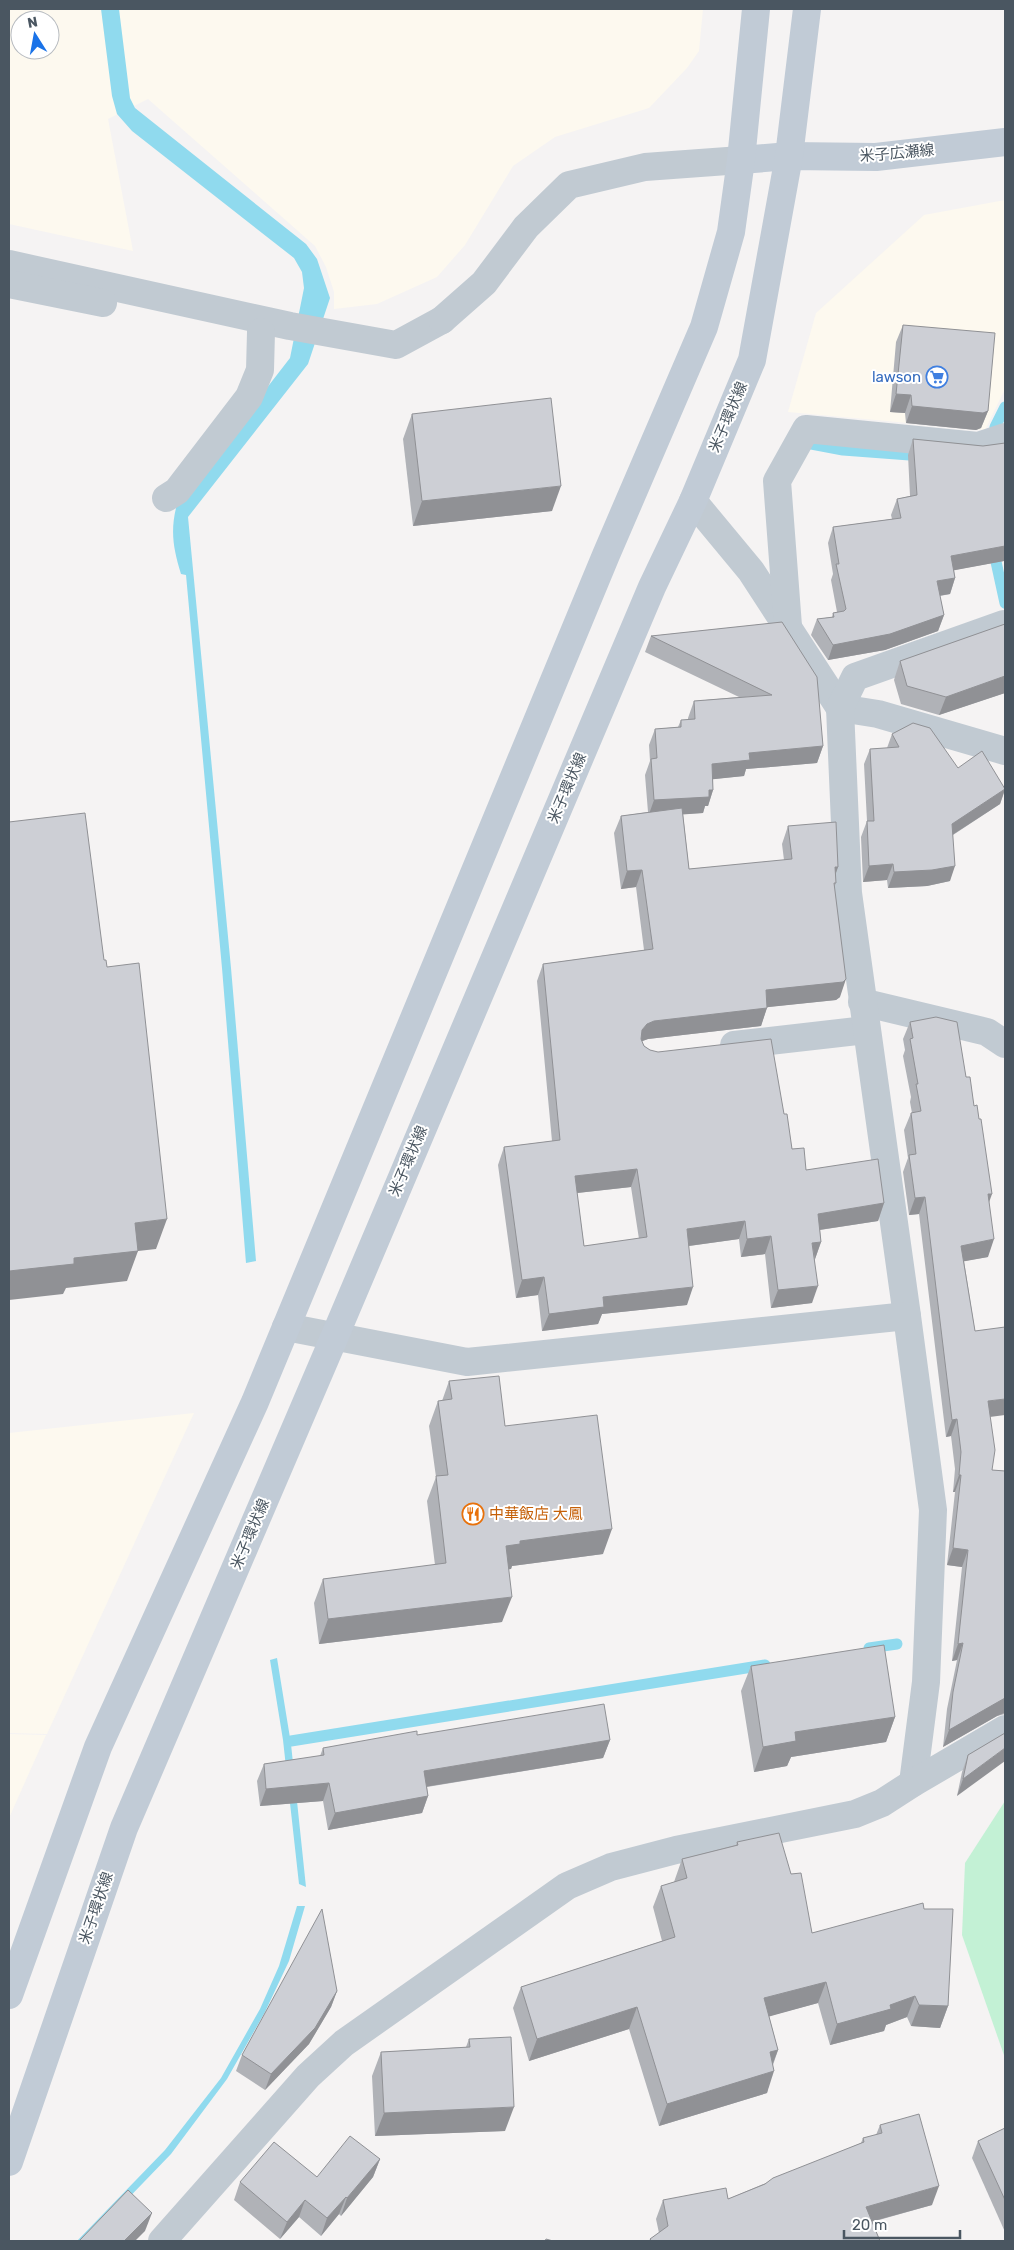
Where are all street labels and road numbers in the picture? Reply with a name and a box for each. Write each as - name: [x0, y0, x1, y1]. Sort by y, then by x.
- street label: 米子広瀬線: [859, 141, 935, 165]
- street label: 米子環状線: [705, 379, 751, 455]
- street label: 米子環状線: [544, 750, 590, 826]
- street label: 米子環状線: [385, 1123, 431, 1199]
- street label: 米子環状線: [227, 1496, 273, 1572]
- street label: 米子環状線: [75, 1870, 117, 1946]

